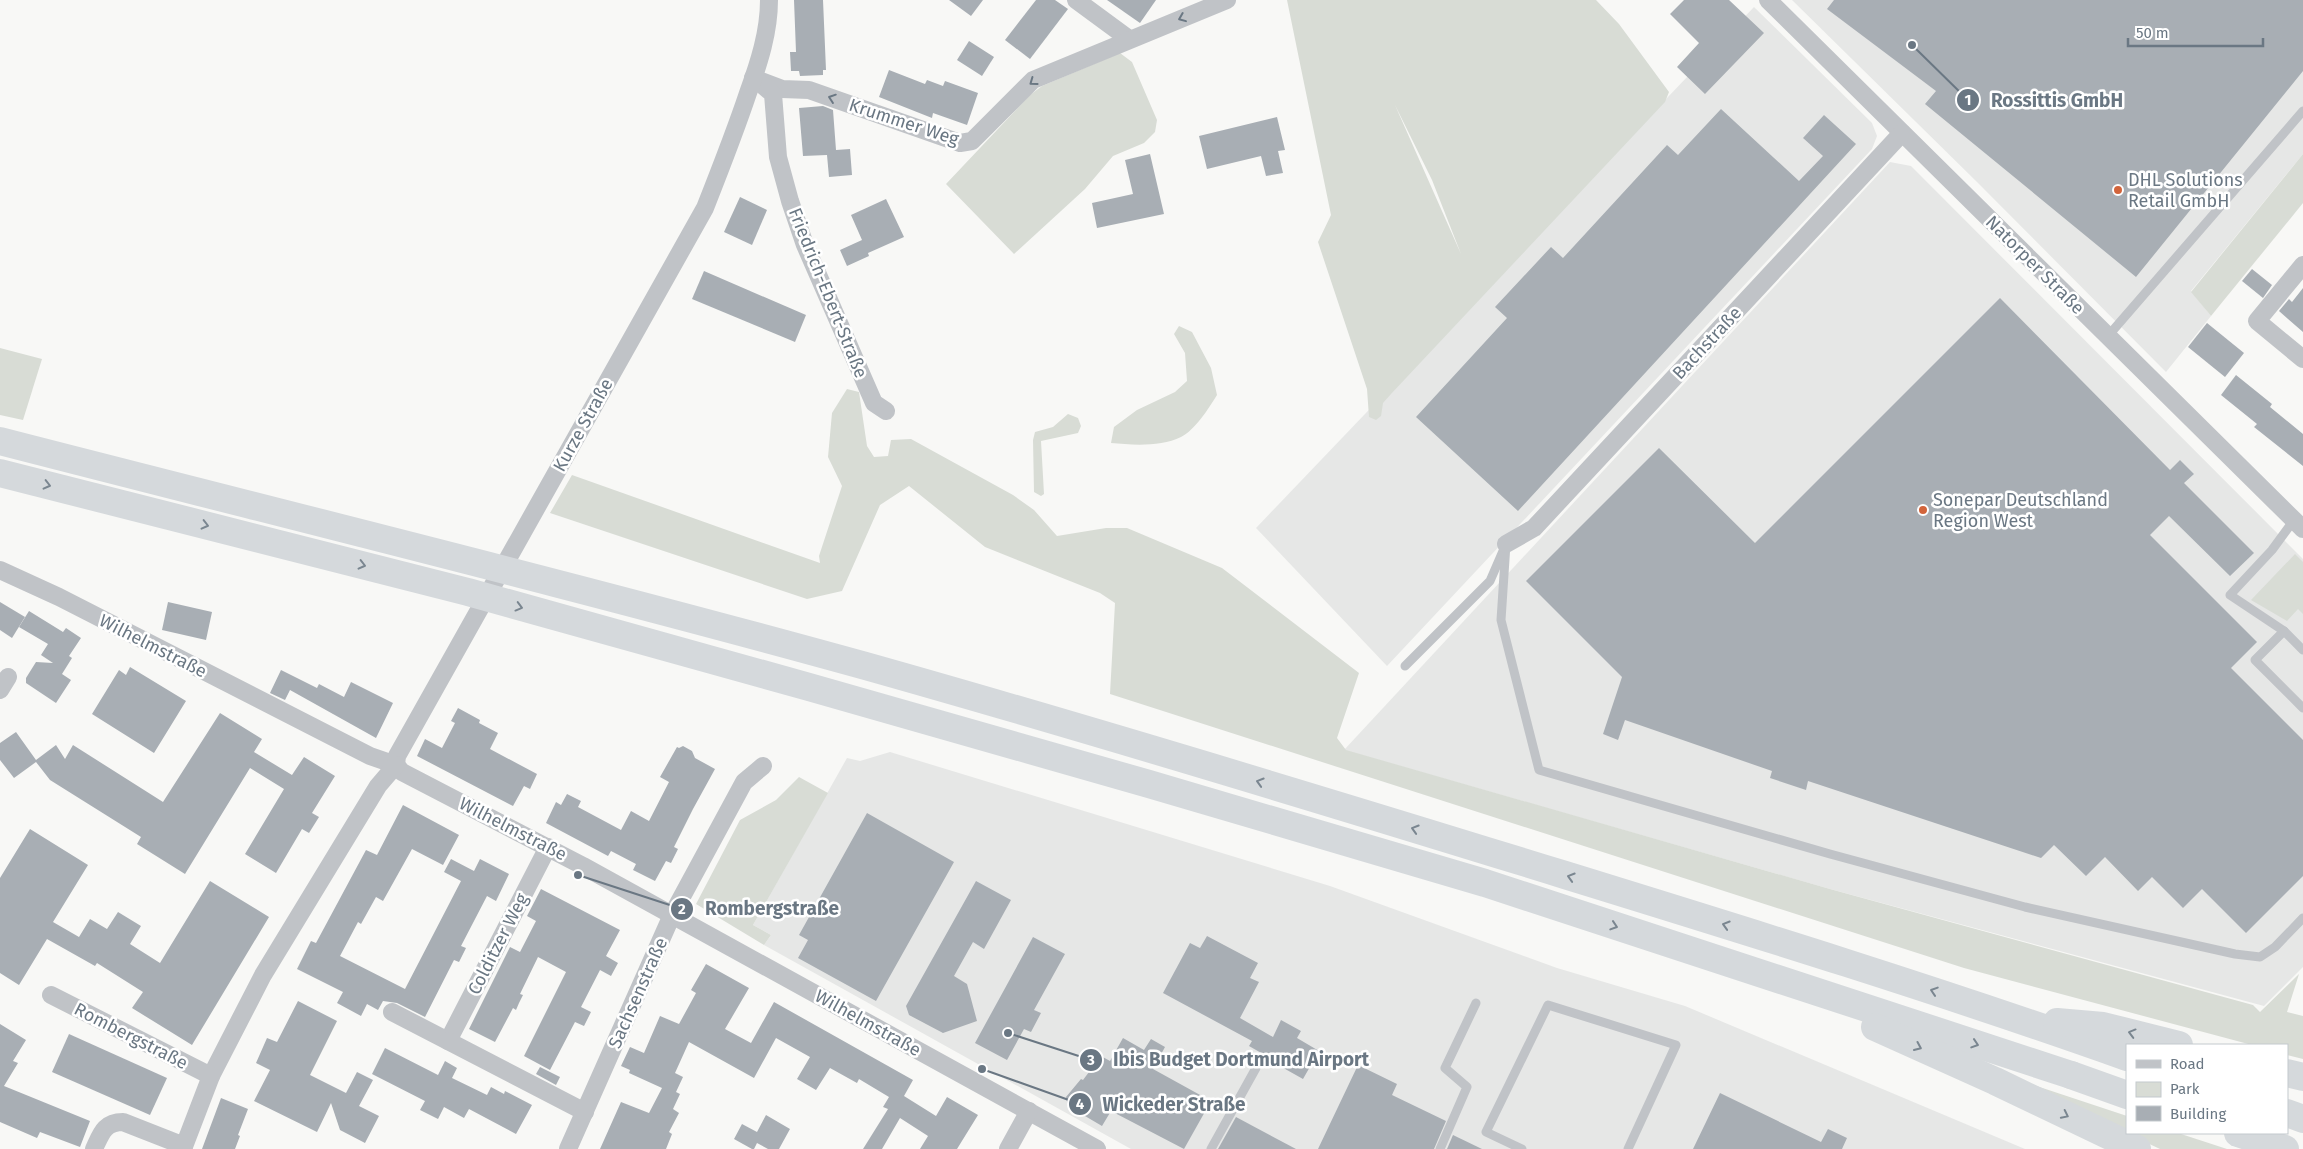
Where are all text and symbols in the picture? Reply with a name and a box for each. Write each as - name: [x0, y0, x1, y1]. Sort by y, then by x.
- one-way arrow: [1178, 12, 1186, 22]
- scale bar: [2128, 15, 2263, 47]
- text: 50 m: [2136, 24, 2169, 42]
- one-way arrow: [1029, 76, 1039, 85]
- callout: Rossittis GmbH: [1956, 83, 2133, 117]
- text: Rossittis GmbH: [1991, 89, 2123, 112]
- text: 1: [1965, 91, 1971, 109]
- one-way arrow: [828, 94, 837, 104]
- street label: Krummer Weg: [846, 94, 962, 150]
- place label: DHL Solutions Retail GmbH: [2128, 169, 2243, 212]
- marker: DHL Solutions Retail GmbH: [2112, 184, 2124, 196]
- street label: Friedrich-Ebert-Straße: [784, 205, 872, 381]
- street label: Natorper Straße: [1981, 211, 2089, 319]
- street label: Bachstraße: [1668, 302, 1746, 384]
- street label: Kurze Straße: [548, 375, 618, 475]
- one-way arrow: [43, 479, 52, 490]
- place label: Sonepar Deutschland Region West: [1933, 489, 2108, 532]
- marker: Sonepar Deutschland Region West: [1917, 504, 1929, 516]
- one-way arrow: [200, 519, 209, 530]
- one-way arrow: [358, 559, 367, 570]
- one-way arrow: [515, 601, 523, 611]
- street label: Wilhelmstraße: [96, 609, 210, 683]
- one-way arrow: [1256, 778, 1265, 788]
- street label: Wilhelmstraße: [456, 792, 570, 866]
- one-way arrow: [1412, 825, 1420, 835]
- one-way arrow: [1567, 873, 1575, 883]
- street label: Colditzer Weg: [463, 889, 533, 998]
- callout: Rombergstraße: [670, 892, 849, 926]
- text: Rombergstraße: [705, 897, 839, 920]
- text: 2: [678, 900, 686, 918]
- one-way arrow: [1610, 920, 1618, 930]
- one-way arrow: [1722, 921, 1731, 931]
- street label: Sachsenstraße: [604, 934, 672, 1052]
- street label: Wilhelmstraße: [811, 985, 925, 1061]
- one-way arrow: [1930, 987, 1939, 997]
- street label: Rombergstraße: [71, 998, 191, 1074]
- one-way arrow: [2127, 1028, 2136, 1039]
- one-way arrow: [1970, 1038, 1979, 1048]
- one-way arrow: [1913, 1040, 1922, 1051]
- callout: Ibis Budget Dortmund Airport: [1078, 1043, 1379, 1077]
- legend: [2126, 1044, 2288, 1134]
- text: Ibis Budget Dortmund Airport: [1113, 1048, 1370, 1071]
- text: 3: [1086, 1051, 1095, 1069]
- text: Road: [2170, 1055, 2205, 1073]
- text: Park: [2170, 1080, 2200, 1098]
- callout: Wickeder Straße: [1067, 1087, 1255, 1121]
- text: Wickeder Straße: [1103, 1093, 1245, 1116]
- text: 4: [1076, 1095, 1085, 1113]
- text: Building: [2170, 1105, 2226, 1123]
- one-way arrow: [2060, 1108, 2069, 1119]

